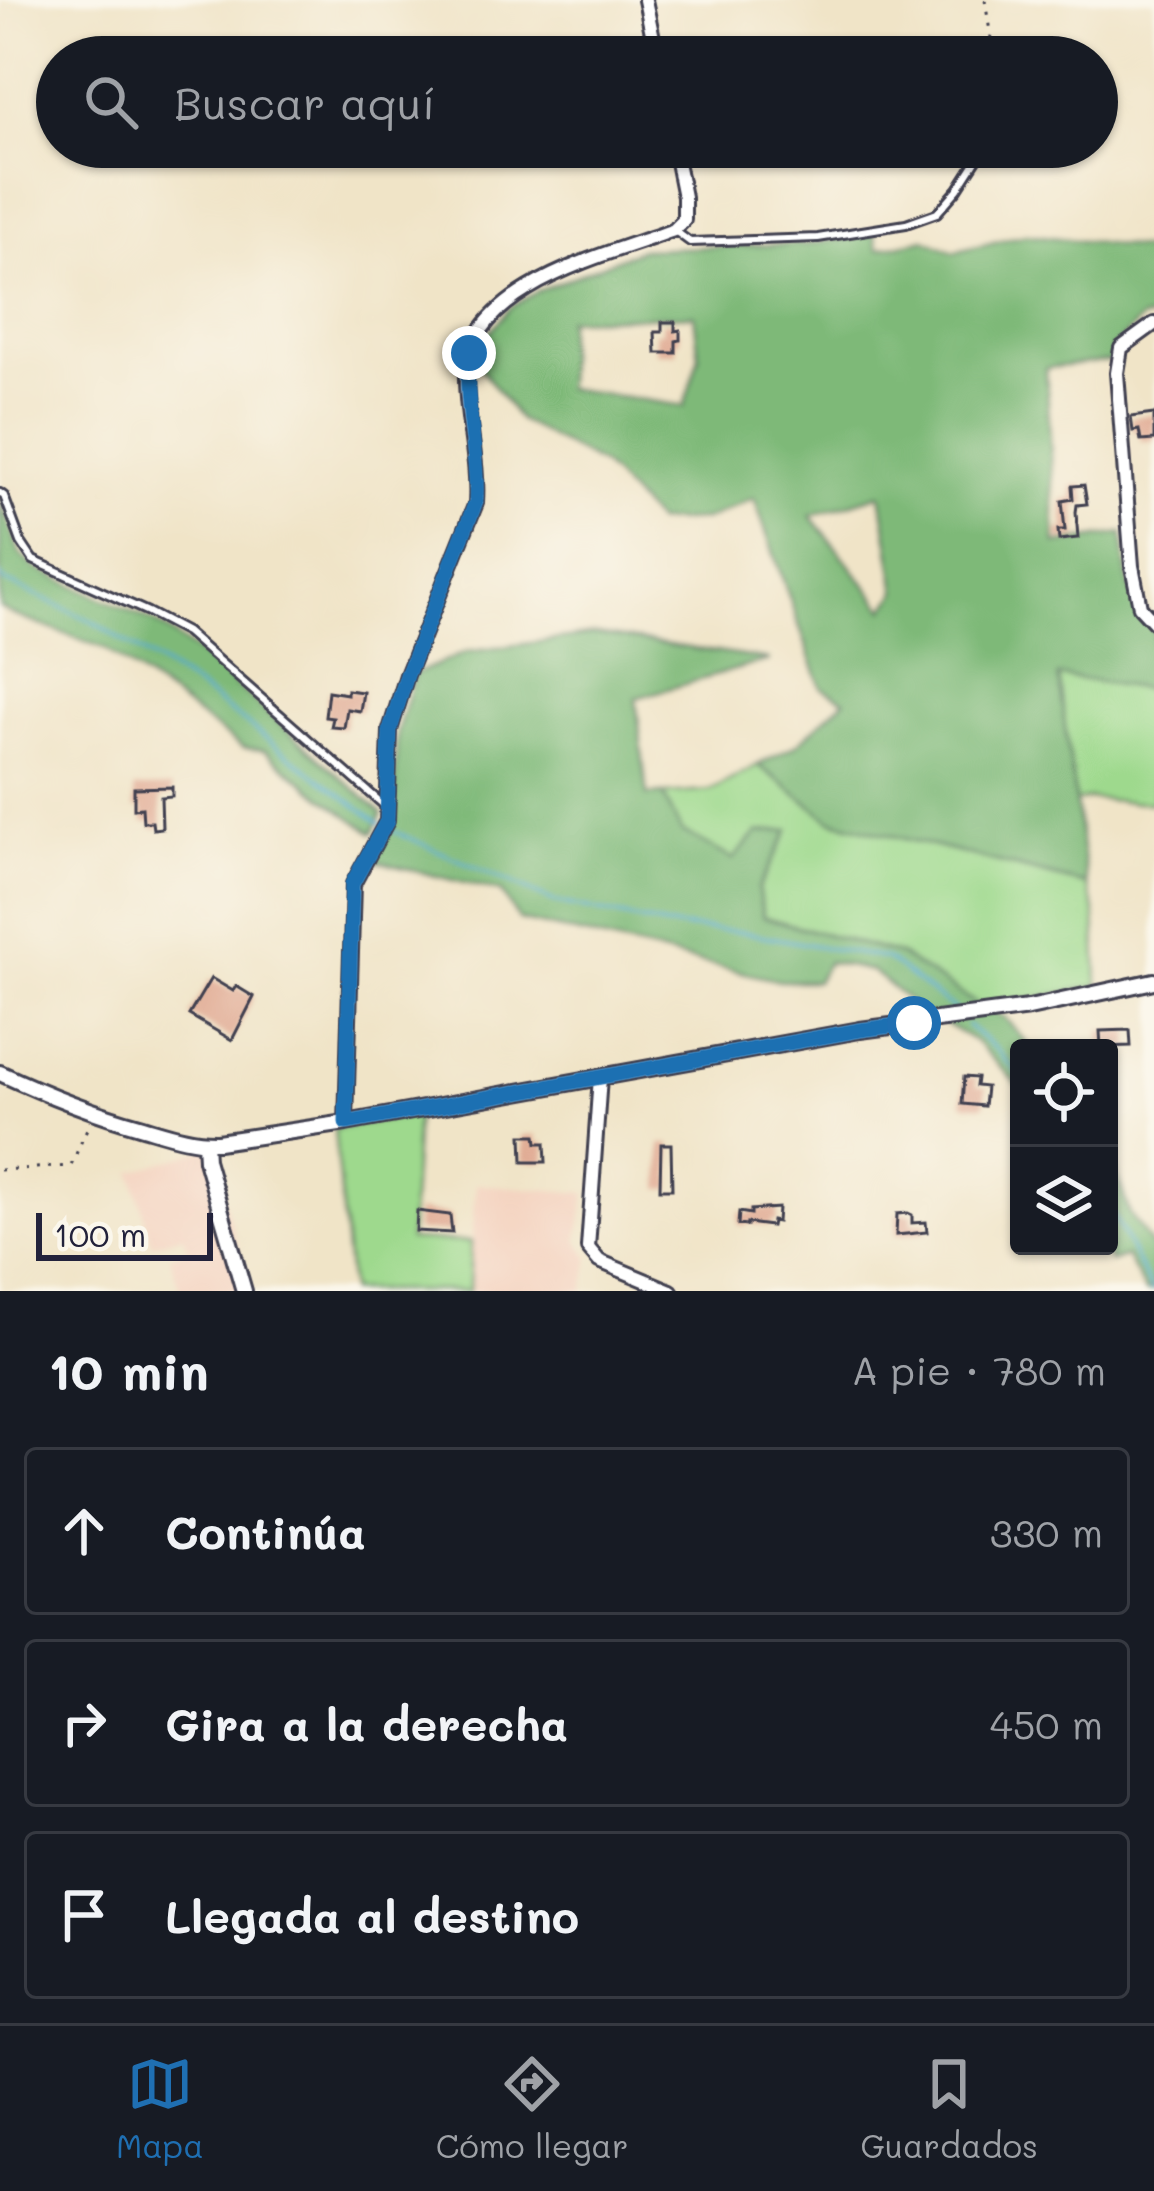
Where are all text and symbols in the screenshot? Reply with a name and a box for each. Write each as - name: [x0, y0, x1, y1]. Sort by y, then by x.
- search box: [36, 36, 1118, 168]
- icon: search: [78, 69, 144, 135]
- text: Buscar aquí: [174, 73, 436, 131]
- route end: [442, 326, 496, 380]
- route start: [887, 996, 941, 1050]
- map controls: [1010, 1039, 1118, 1255]
- button: locate: [1010, 1039, 1118, 1147]
- button: layers: [1010, 1147, 1118, 1255]
- scale bar: [36, 1207, 213, 1260]
- text: 100 m: [54, 1212, 146, 1255]
- text: 10 min: [48, 1336, 209, 1403]
- text: A pie · 780 m: [852, 1344, 1106, 1395]
- icon: ahead: [51, 1498, 117, 1564]
- text: Continúa: [165, 1502, 366, 1560]
- text: 330 m: [990, 1506, 1103, 1557]
- icon: right: [51, 1690, 117, 1756]
- text: Gira a la derecha: [165, 1694, 568, 1752]
- text: 450 m: [990, 1698, 1103, 1749]
- icon: arrive: [51, 1882, 117, 1948]
- text: Llegada al destino: [165, 1886, 579, 1944]
- tab: Mapa: [116, 2051, 204, 2166]
- tab: Cómo llegar: [436, 2051, 628, 2166]
- tab: Guardados: [860, 2051, 1038, 2166]

